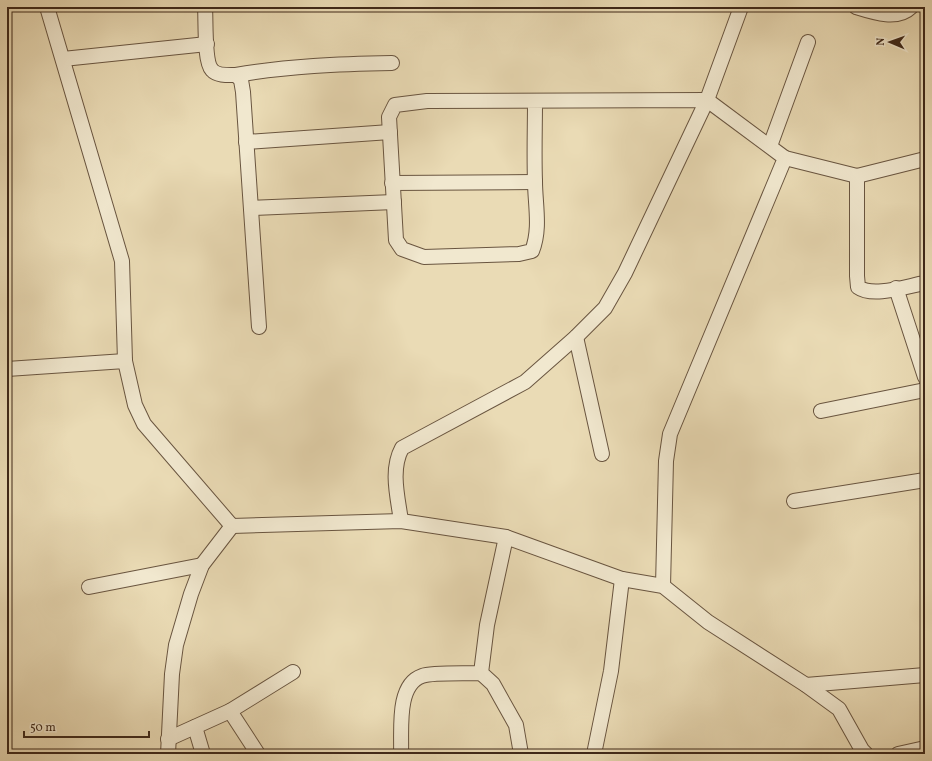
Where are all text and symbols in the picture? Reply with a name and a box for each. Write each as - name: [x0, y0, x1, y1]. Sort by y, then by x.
- north arrow: [870, 22, 910, 62]
- text: N: [874, 37, 889, 46]
- scale bar: [24, 713, 149, 739]
- text: 50 m: [30, 720, 56, 736]

